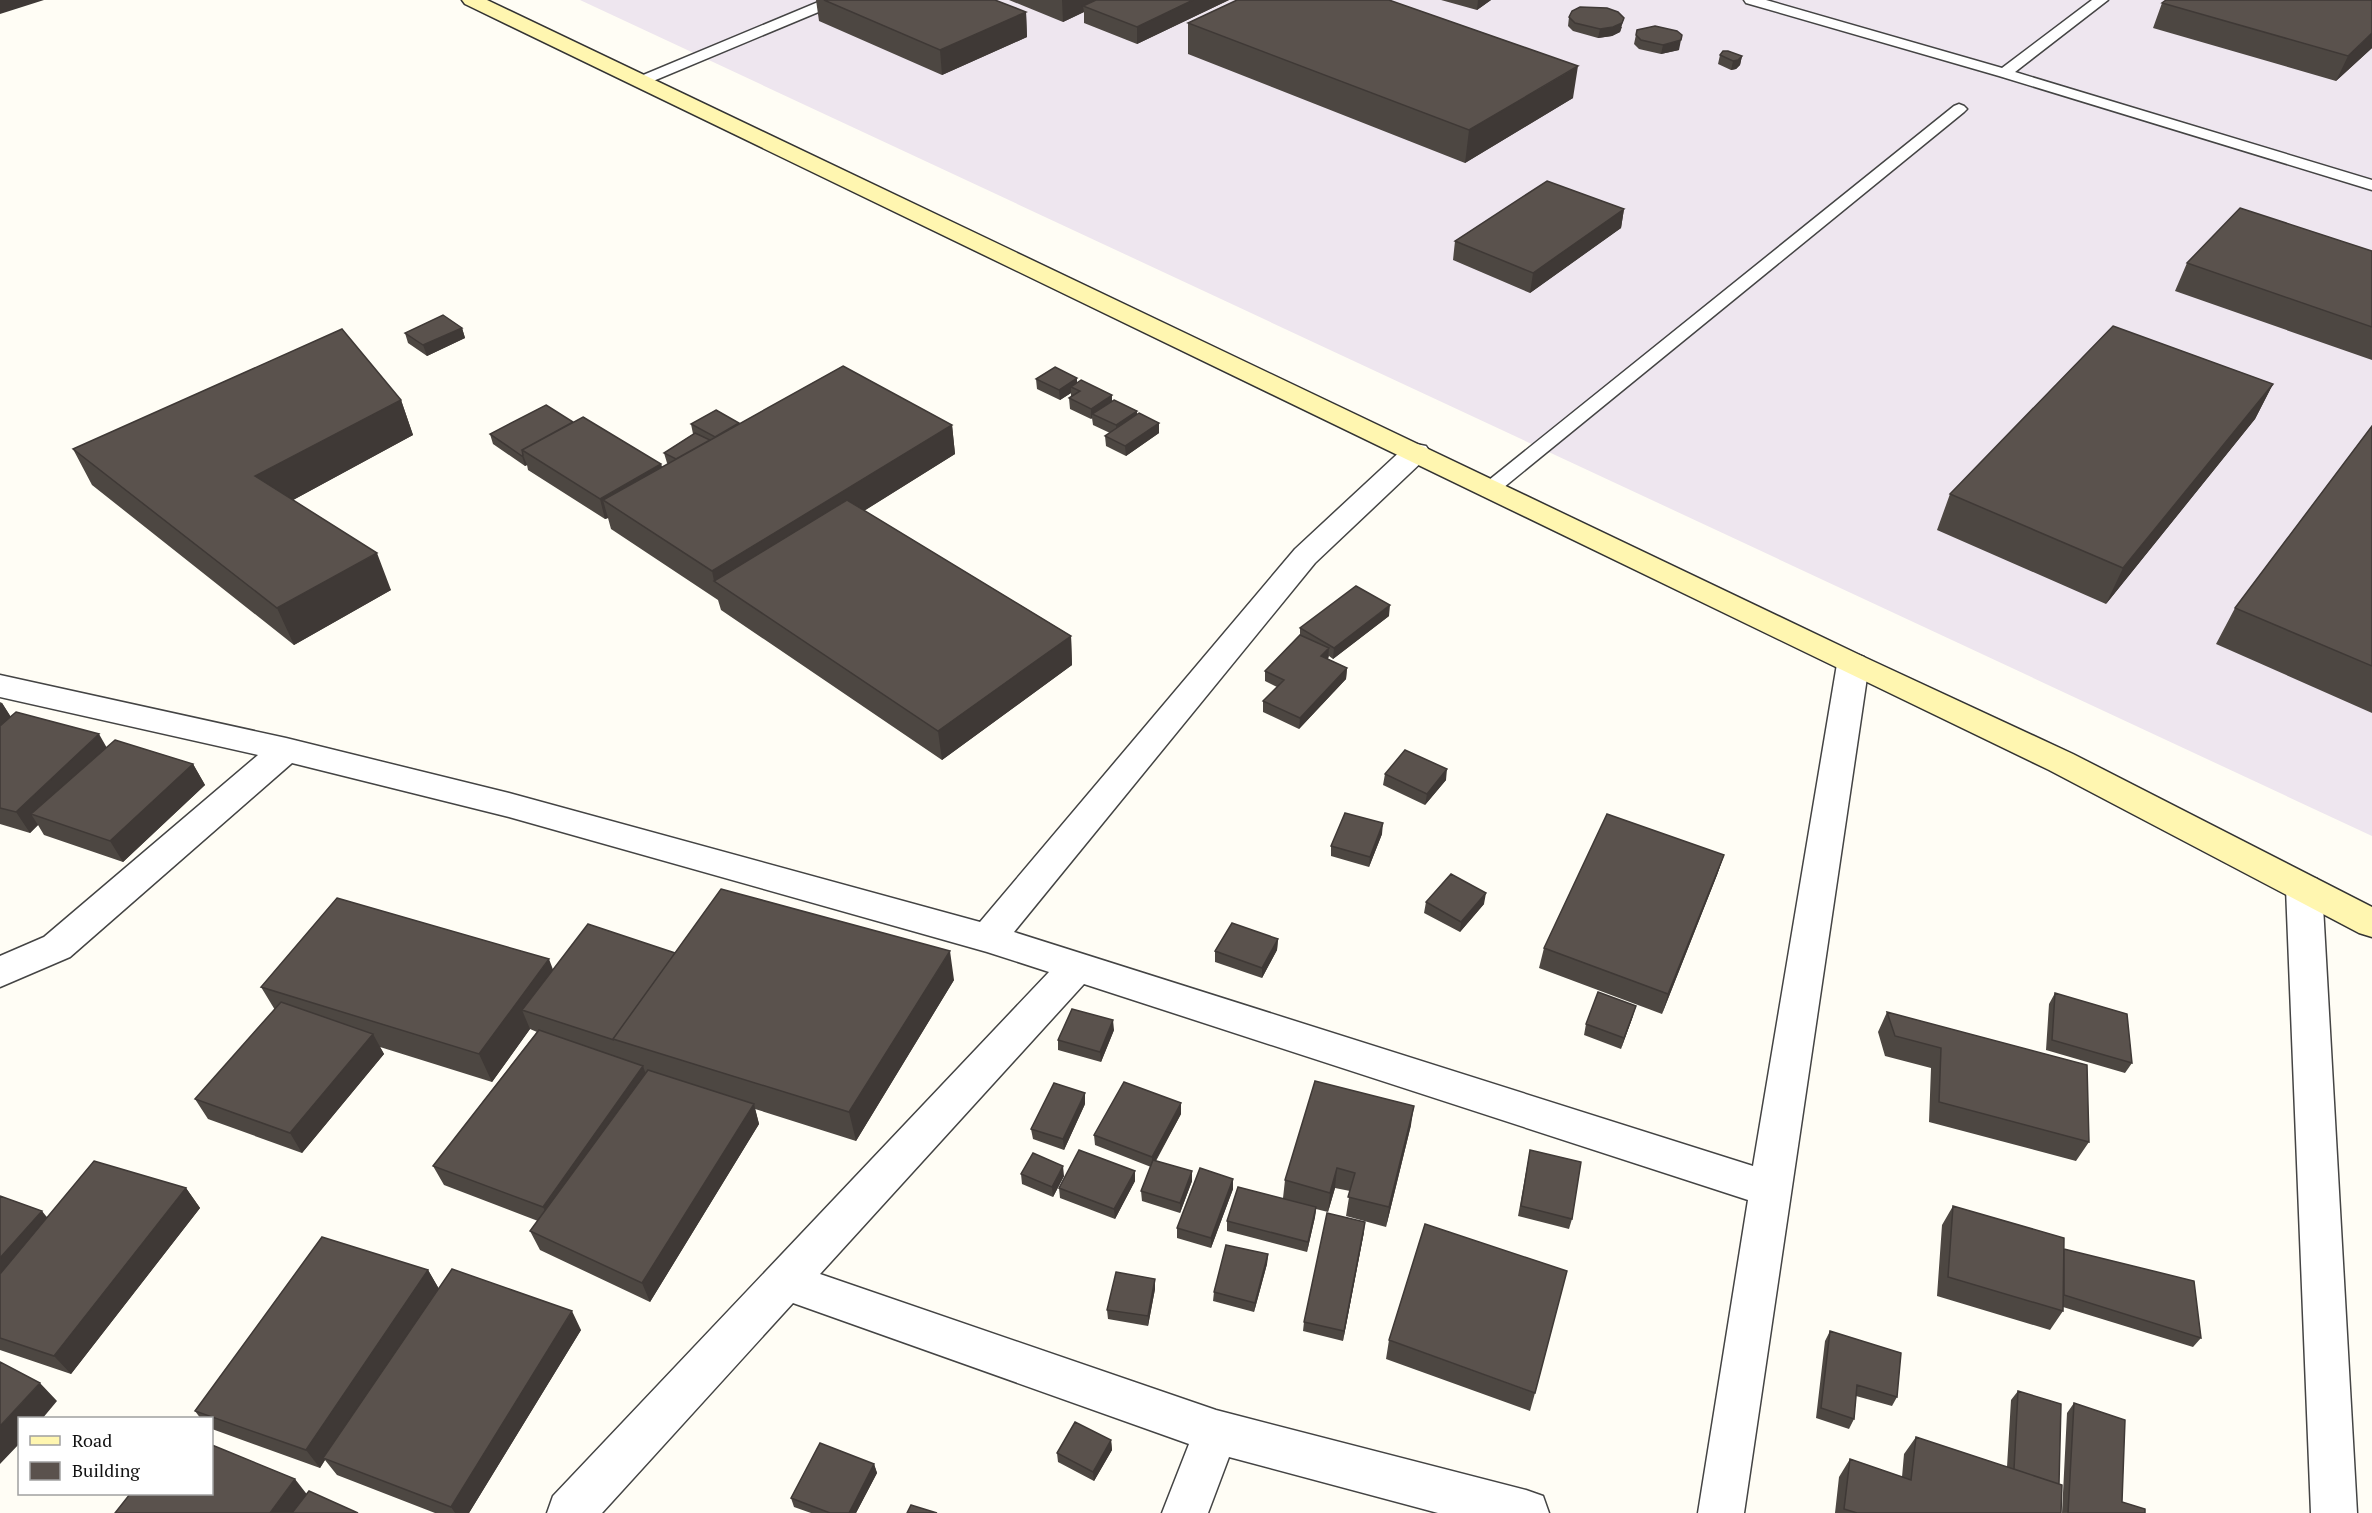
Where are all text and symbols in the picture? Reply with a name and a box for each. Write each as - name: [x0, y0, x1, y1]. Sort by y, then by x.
- legend: [18, 1417, 213, 1495]
- text: Road: [72, 1428, 112, 1452]
- text: Building: [72, 1458, 140, 1482]

